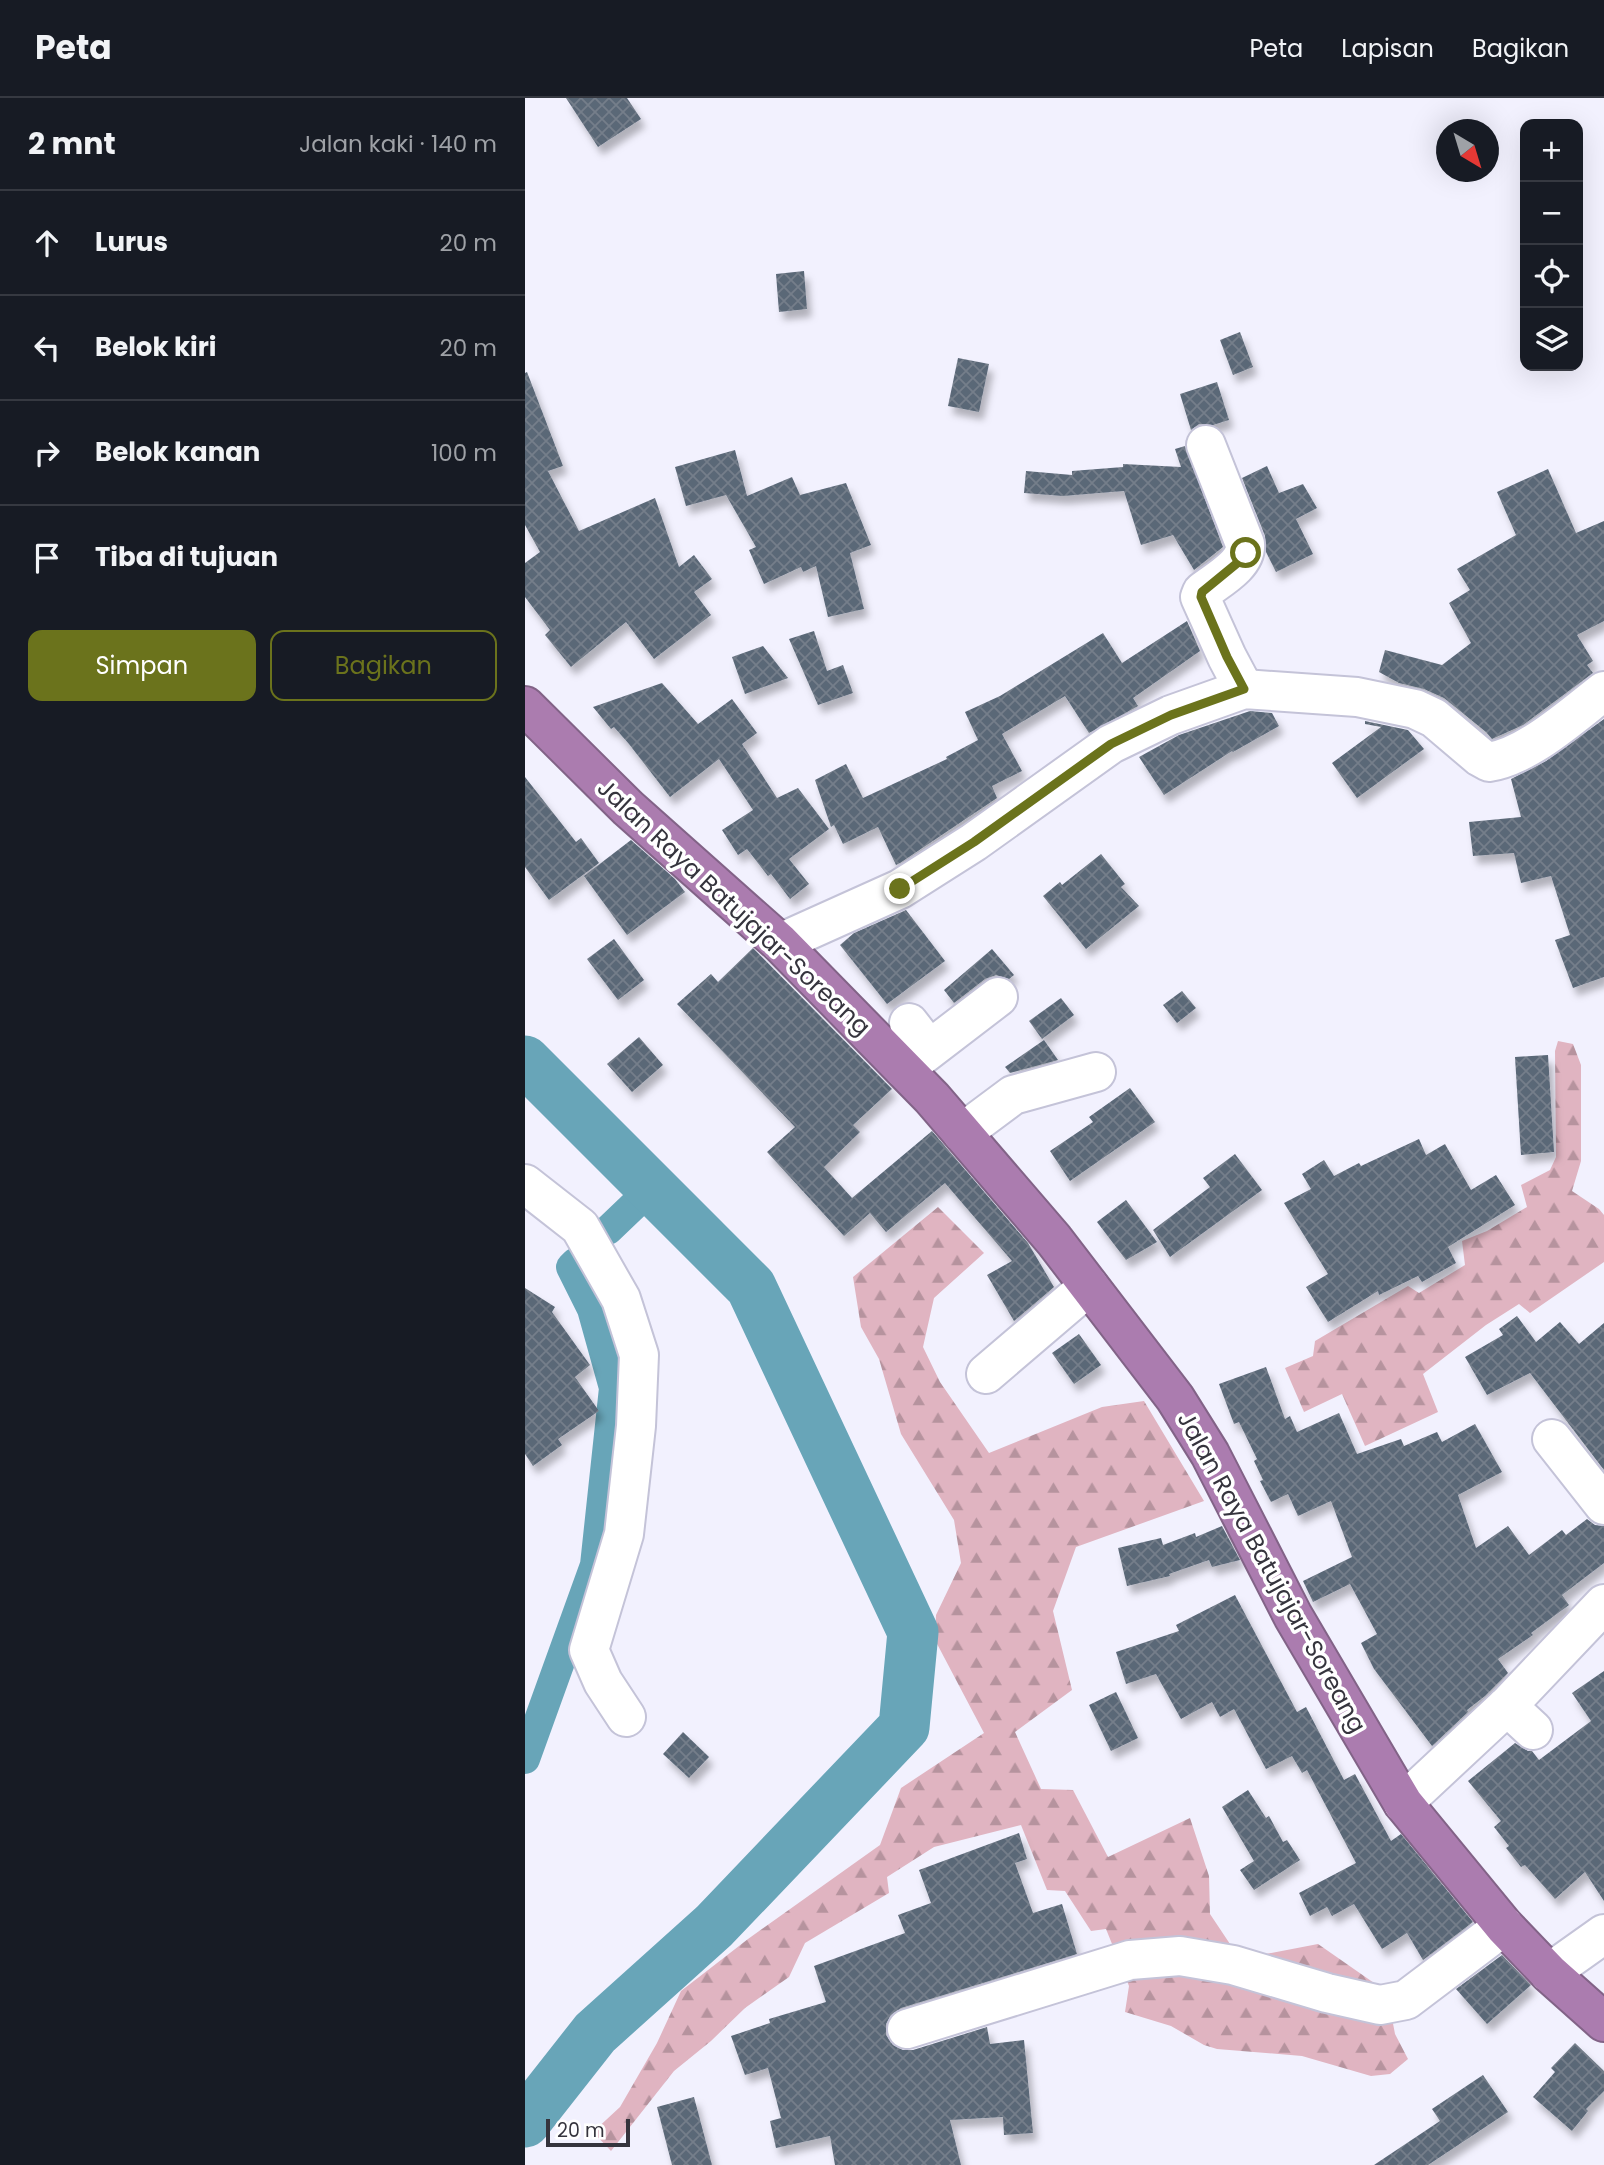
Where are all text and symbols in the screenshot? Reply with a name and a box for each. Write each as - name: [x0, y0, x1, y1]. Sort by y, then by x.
- text: Peta: [35, 24, 112, 71]
- text: Peta: [1249, 32, 1303, 65]
- text: Lapisan: [1341, 32, 1434, 65]
- text: Bagikan: [1472, 32, 1569, 65]
- north arrow: [1436, 119, 1499, 182]
- map controls: [1520, 119, 1583, 371]
- button: +: [1520, 119, 1583, 182]
- text: 2 mnt: [28, 122, 116, 165]
- text: Jalan kaki · 140 m: [299, 128, 497, 160]
- button: −: [1520, 182, 1583, 245]
- icon: ahead: [28, 224, 66, 262]
- text: Lurus: [95, 224, 168, 260]
- text: 20 m: [439, 227, 497, 259]
- button: locate: [1520, 245, 1583, 308]
- button: layers: [1520, 308, 1583, 371]
- icon: left: [28, 329, 66, 367]
- text: Belok kiri: [95, 329, 217, 365]
- text: 20 m: [439, 332, 497, 364]
- icon: right: [28, 434, 66, 472]
- text: Belok kanan: [95, 434, 260, 470]
- text: 100 m: [431, 437, 497, 469]
- route start: [1230, 537, 1261, 568]
- icon: arrive: [28, 539, 66, 577]
- text: Tiba di tujuan: [95, 539, 278, 575]
- button: Simpan: [28, 630, 256, 701]
- button: Bagikan: [270, 630, 497, 701]
- street label: Jalan Raya Batujajar-Soreang: [590, 771, 878, 1043]
- route end: [884, 873, 915, 904]
- street label: Jalan Raya Batujajar-Soreang: [1170, 1405, 1374, 1739]
- scale bar: [546, 2116, 630, 2148]
- text: 20 m: [557, 2117, 605, 2144]

